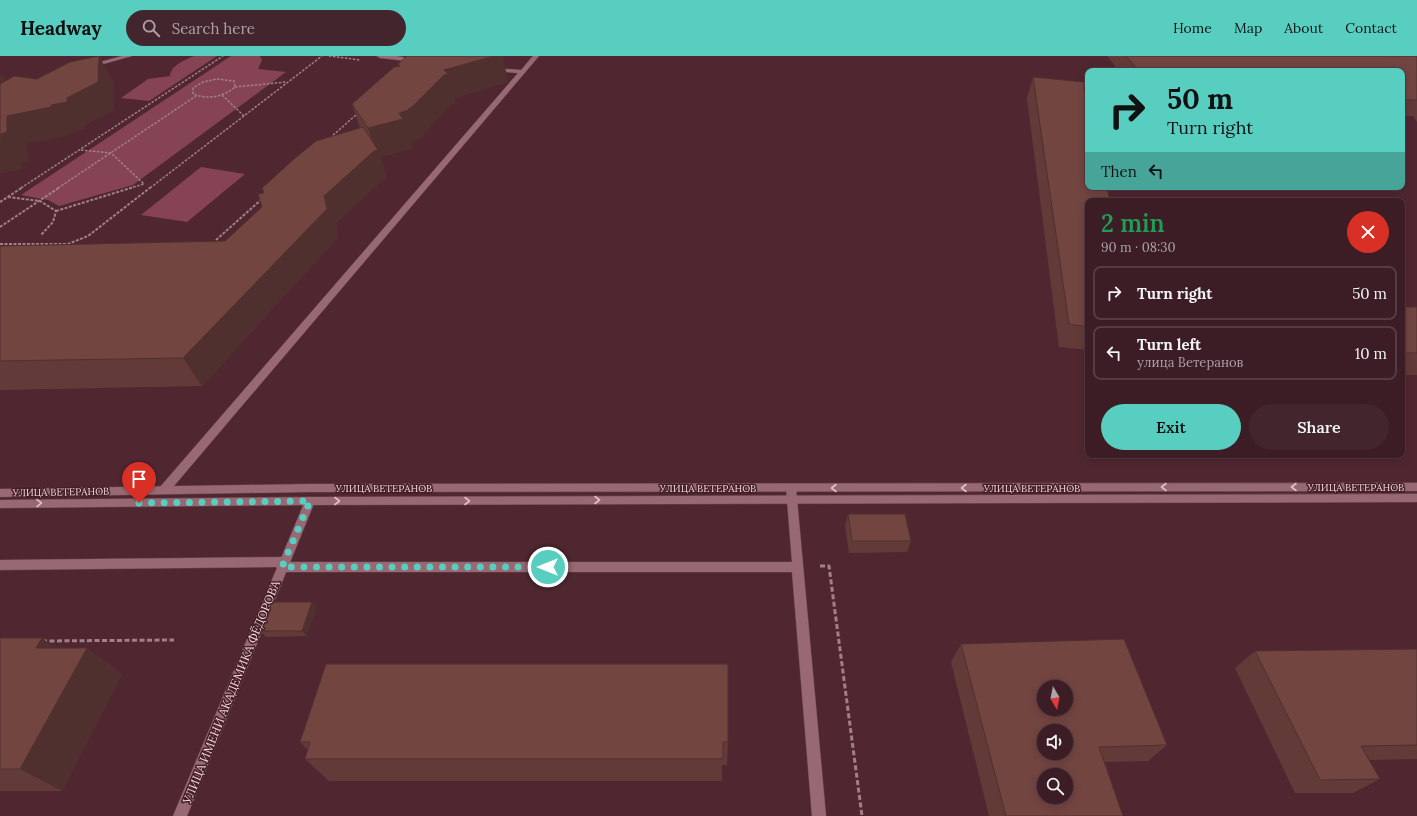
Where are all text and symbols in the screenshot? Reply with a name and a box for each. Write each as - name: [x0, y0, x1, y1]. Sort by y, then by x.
- search box: [126, 10, 406, 46]
- text: Headway: [20, 16, 102, 40]
- icon: search: [140, 17, 162, 39]
- text: Search here: [172, 19, 255, 38]
- text: Home: [1173, 19, 1212, 37]
- text: Map: [1234, 19, 1262, 37]
- text: About: [1284, 19, 1323, 37]
- text: Contact: [1345, 19, 1397, 37]
- text: 50 m: [1167, 81, 1233, 117]
- icon: right: [1101, 84, 1153, 136]
- text: Turn right: [1167, 116, 1253, 139]
- icon: left: [1145, 160, 1167, 182]
- text: Then: [1101, 162, 1137, 181]
- text: 2 min: [1101, 208, 1165, 239]
- button: close: [1347, 211, 1389, 253]
- text: 90 m · 08:30: [1101, 239, 1176, 256]
- icon: right: [1103, 282, 1125, 304]
- text: Turn right: [1137, 284, 1213, 303]
- text: 50 m: [1352, 284, 1387, 303]
- text: Turn left: [1137, 335, 1201, 354]
- icon: left: [1103, 342, 1125, 364]
- text: 10 m: [1355, 344, 1387, 363]
- text: улица Ветеранов: [1137, 354, 1243, 371]
- button: Exit: [1101, 404, 1241, 450]
- button: Share: [1249, 404, 1389, 450]
- pin: [122, 462, 156, 503]
- icon: arrive: [128, 468, 150, 490]
- street label: УЛИЦА ВЕТЕРАНОВ: [1307, 481, 1404, 494]
- street label: УЛИЦА ВЕТЕРАНОВ: [335, 482, 432, 495]
- street label: УЛИЦА ВЕТЕРАНОВ: [659, 482, 756, 495]
- street label: УЛИЦА ВЕТЕРАНОВ: [983, 482, 1080, 495]
- one-way arrow: [1161, 483, 1167, 492]
- one-way arrow: [1291, 483, 1297, 491]
- one-way arrow: [831, 484, 837, 492]
- one-way arrow: [961, 484, 967, 492]
- street label: УЛИЦА ВЕТЕРАНОВ: [12, 485, 109, 499]
- one-way arrow: [594, 496, 600, 504]
- one-way arrow: [334, 497, 340, 505]
- one-way arrow: [464, 497, 470, 505]
- one-way arrow: [36, 499, 42, 508]
- position arrow: [527, 546, 569, 588]
- street label: УЛИЦА ИМЕНИ АКАДЕМИКА ФЁДОРОВА: [179, 578, 283, 807]
- north arrow: [1037, 680, 1073, 716]
- map controls: [1037, 680, 1073, 804]
- button: sound: [1037, 724, 1073, 760]
- button: search: [1037, 768, 1073, 804]

